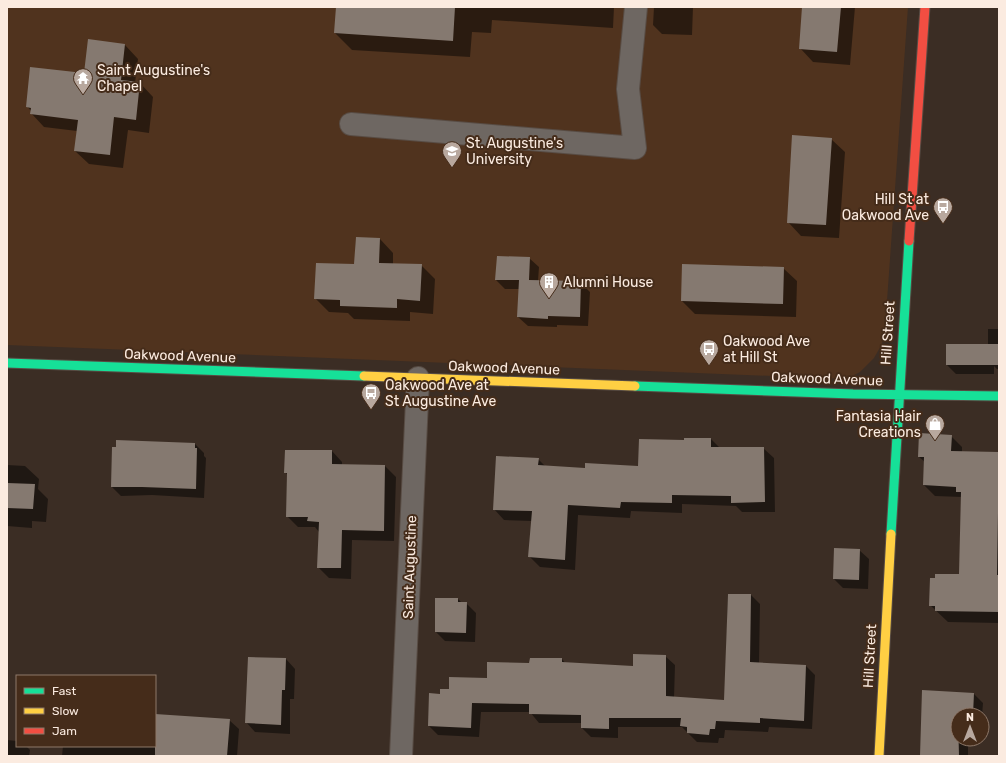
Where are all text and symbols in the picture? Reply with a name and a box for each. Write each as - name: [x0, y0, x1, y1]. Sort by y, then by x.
- place label: Saint Augustine's Chapel: [97, 62, 210, 95]
- temple icon: Saint Augustine's Chapel: [72, 67, 94, 95]
- place label: St. Augustine's University: [466, 135, 563, 168]
- school or university icon: St. Augustine's University: [441, 140, 463, 168]
- place label: Hill St at Oakwood Ave: [842, 191, 930, 224]
- bus stop icon: Hill St at Oakwood Ave: [932, 196, 954, 224]
- building icon: Alumni House: [538, 271, 560, 299]
- place label: Alumni House: [563, 274, 654, 291]
- street label: Hill Street: [877, 300, 899, 366]
- place label: Oakwood Ave at Hill St: [723, 333, 810, 366]
- bus stop icon: Oakwood Ave at Hill St: [698, 338, 720, 366]
- street label: Oakwood Avenue: [124, 346, 236, 366]
- street label: Oakwood Avenue: [448, 358, 560, 378]
- street label: Oakwood Avenue: [771, 369, 883, 389]
- place label: Oakwood Ave at St Augustine Ave: [385, 377, 497, 410]
- bus stop icon: Oakwood Ave at St Augustine Ave: [360, 382, 382, 410]
- place label: Fantasia Hair Creations: [836, 408, 922, 441]
- shop icon: Fantasia Hair Creations: [924, 413, 946, 441]
- street label: Saint Augustine: [400, 515, 420, 619]
- street label: Hill Street: [860, 623, 880, 688]
- legend: [16, 675, 156, 747]
- text: Fast: [52, 684, 76, 698]
- text: Slow: [52, 704, 79, 718]
- north arrow: [950, 707, 990, 747]
- text: N: [966, 711, 974, 724]
- text: Jam: [52, 724, 77, 738]

